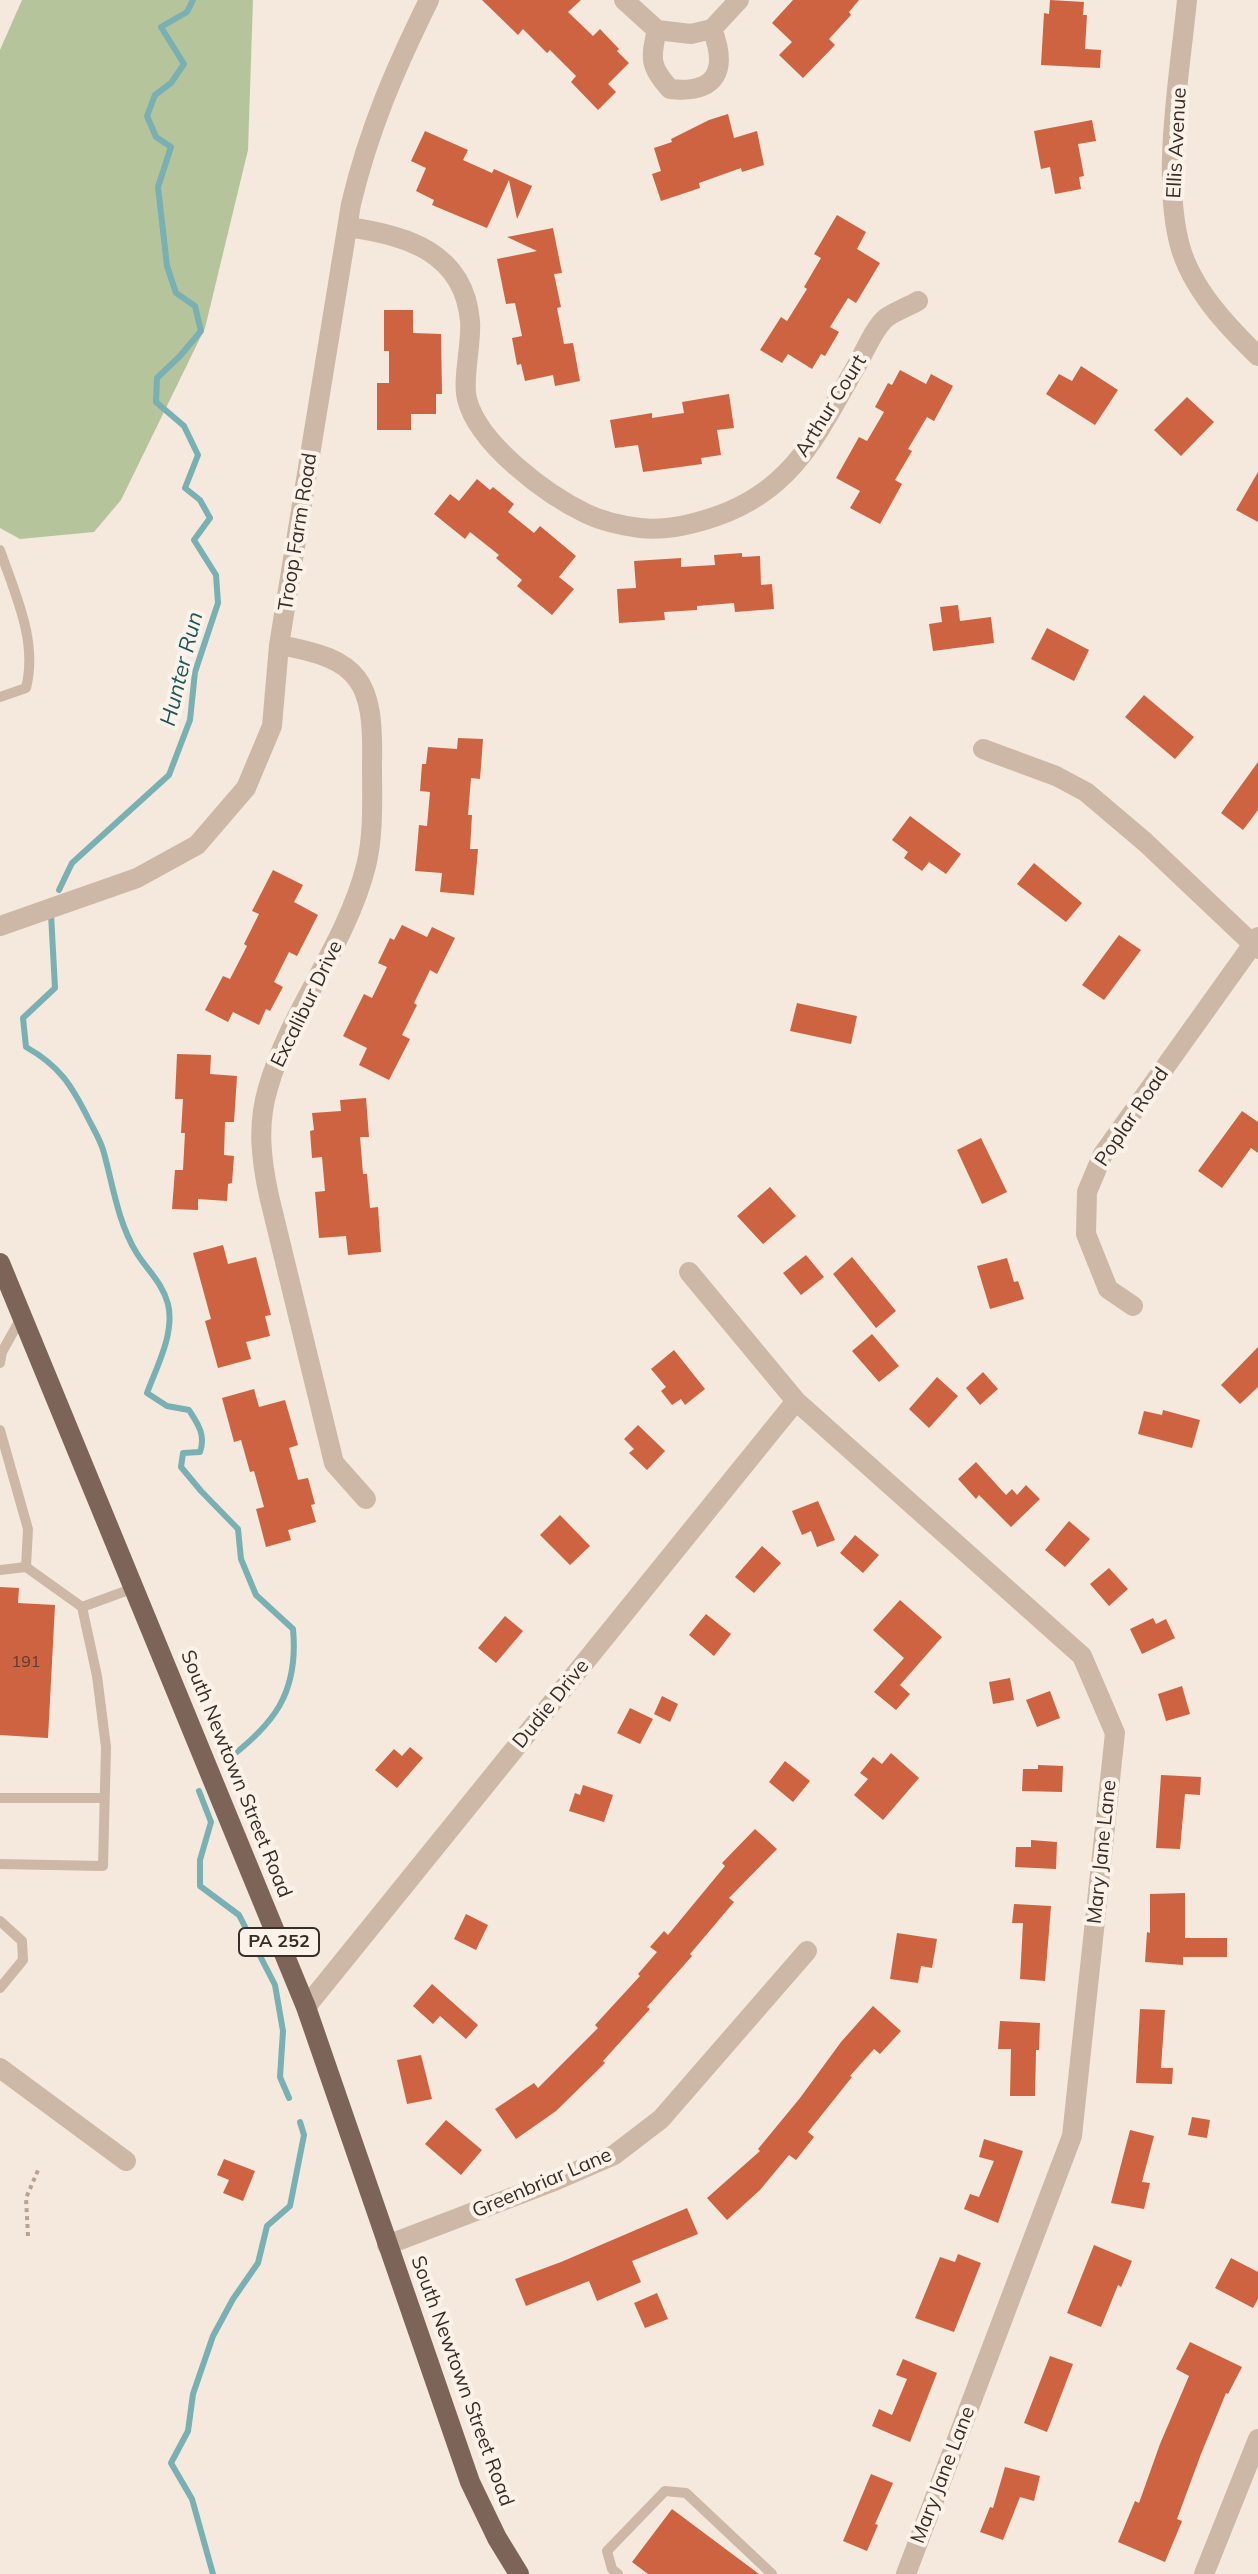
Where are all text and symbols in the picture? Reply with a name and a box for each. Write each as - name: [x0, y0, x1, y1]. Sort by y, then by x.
- street label: Ellis Avenue: [1162, 87, 1192, 199]
- street label: Arthur Court: [790, 350, 872, 462]
- street label: Troop Farm Road: [274, 451, 322, 613]
- water label: Hunter Run: [155, 609, 209, 729]
- street label: Excalibur Drive: [266, 937, 348, 1071]
- street label: Poplar Road: [1090, 1063, 1174, 1171]
- street label: South Newtown Street Road: [175, 1647, 297, 1901]
- house number: 191: [12, 1652, 40, 1672]
- street label: Dudie Drive: [508, 1655, 594, 1753]
- street label: Mary Jane Lane: [1082, 1779, 1122, 1925]
- road number: PA 252: [239, 1928, 319, 1956]
- street label: Greenbriar Lane: [469, 2143, 615, 2223]
- street label: South Newtown Street Road: [405, 2253, 519, 2509]
- street label: Mary Jane Lane: [906, 2403, 980, 2547]

